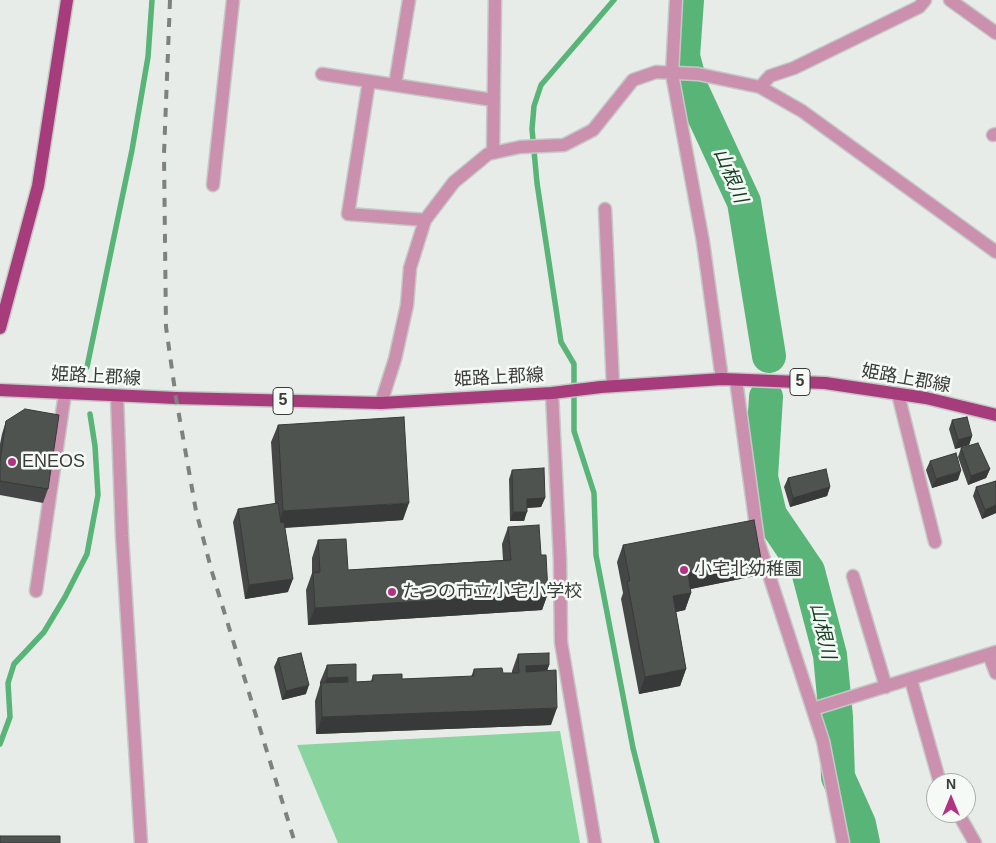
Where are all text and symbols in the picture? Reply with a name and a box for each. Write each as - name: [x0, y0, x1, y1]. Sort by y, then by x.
- water label: 山根川: [708, 145, 752, 207]
- street label: 姫路上郡線: [860, 361, 952, 397]
- street label: 姫路上郡線: [50, 364, 142, 390]
- street label: 姫路上郡線: [453, 365, 545, 391]
- road number: 5: [790, 368, 810, 396]
- road number: 5: [273, 388, 293, 414]
- place label: ENEOS: [22, 451, 85, 473]
- marker: ENEOS: [6, 456, 18, 468]
- place label: 小宅北幼稚園: [694, 559, 802, 581]
- marker: 小宅北幼稚園: [678, 564, 690, 576]
- place label: たつの市立小宅小学校: [402, 581, 582, 603]
- marker: たつの市立小宅小学校: [386, 586, 398, 598]
- water label: 山根川: [804, 601, 840, 661]
- north arrow: [926, 773, 976, 823]
- text: N: [946, 776, 956, 792]

